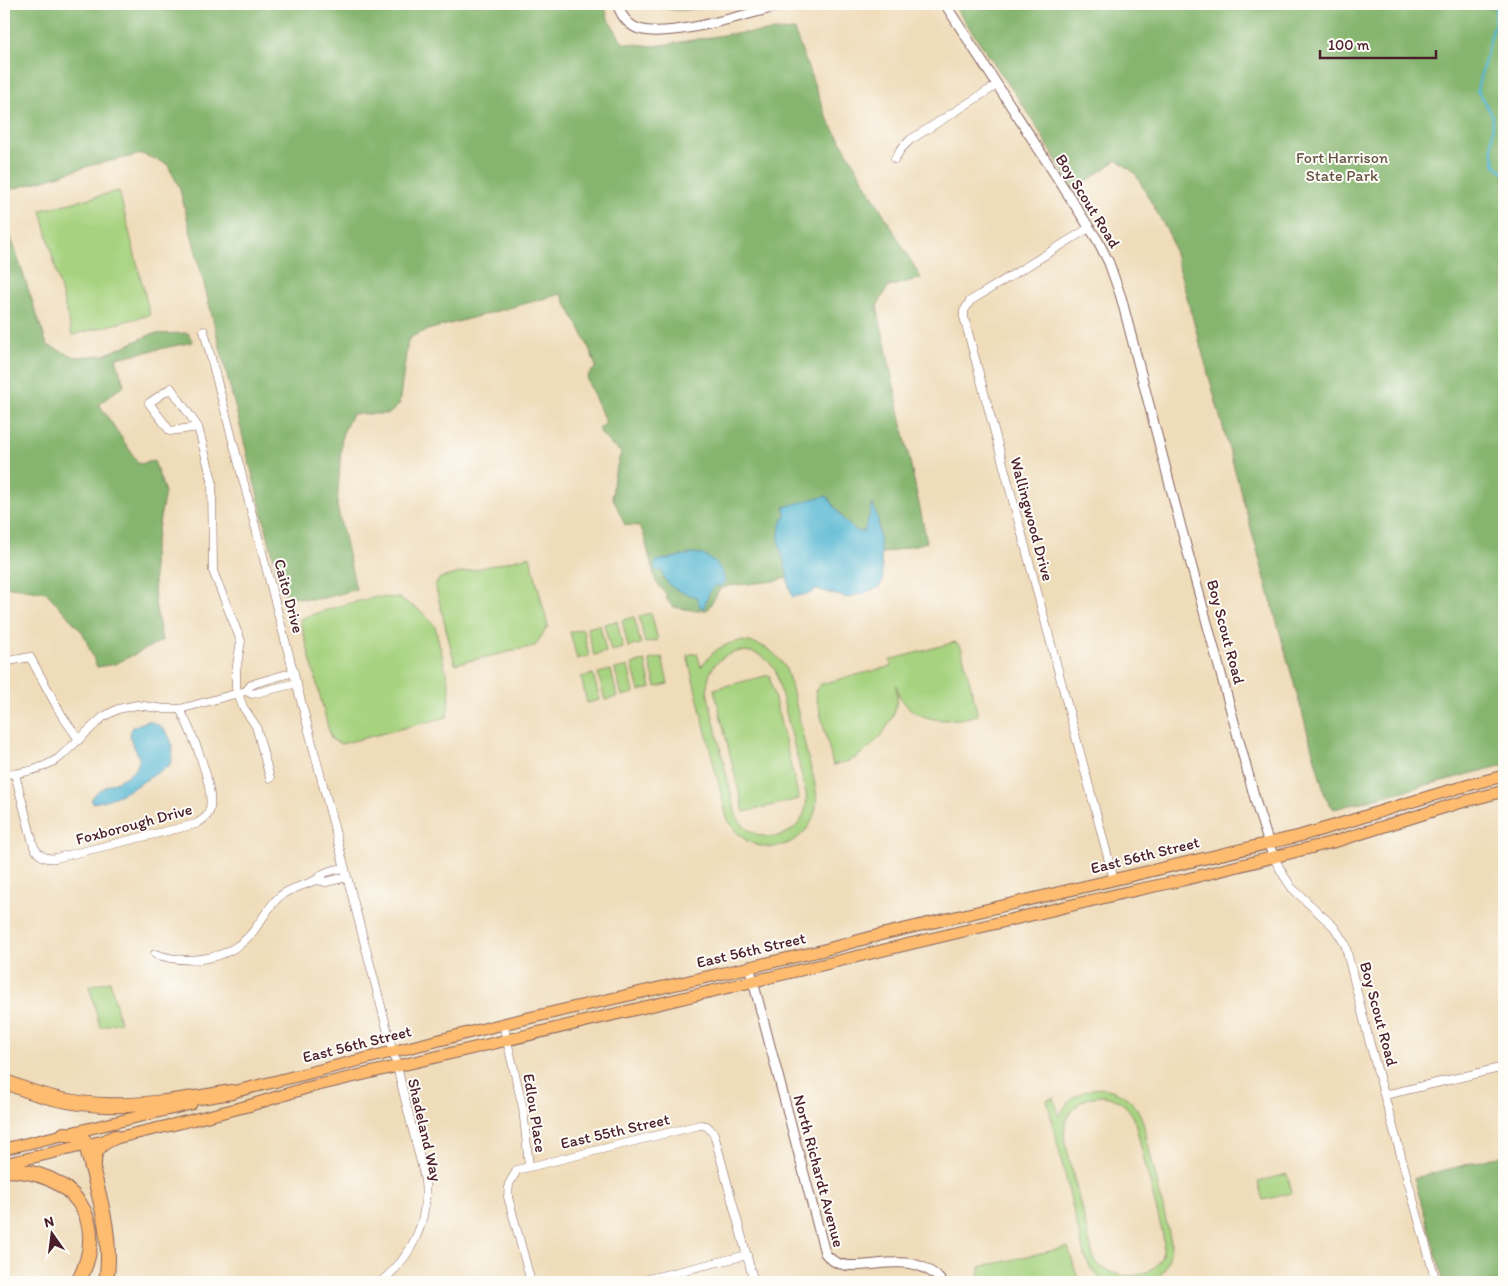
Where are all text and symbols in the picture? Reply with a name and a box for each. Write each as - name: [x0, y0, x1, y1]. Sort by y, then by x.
- scale bar: [1320, 28, 1437, 60]
- text: 100 m: [1328, 36, 1370, 54]
- park label: Fort Harrison State Park: [1296, 148, 1388, 185]
- street label: Boy Scout Road: [1052, 150, 1125, 252]
- street label: Wallingwood Drive: [1006, 455, 1058, 583]
- street label: Caito Drive: [270, 557, 308, 635]
- street label: Boy Scout Road: [1203, 578, 1249, 686]
- street label: Foxborough Drive: [74, 799, 195, 849]
- street label: East 56th Street: [1089, 832, 1201, 878]
- street label: East 56th Street: [695, 928, 807, 972]
- street label: Boy Scout Road: [1356, 960, 1402, 1068]
- street label: East 56th Street: [301, 1021, 413, 1067]
- street label: Edlou Place: [519, 1072, 551, 1154]
- street label: Shadeland Way: [404, 1077, 446, 1184]
- street label: North Richardt Avenue: [790, 1093, 849, 1250]
- street label: East 55th Street: [559, 1109, 671, 1153]
- north arrow: [28, 1208, 78, 1258]
- text: N: [42, 1212, 56, 1231]

